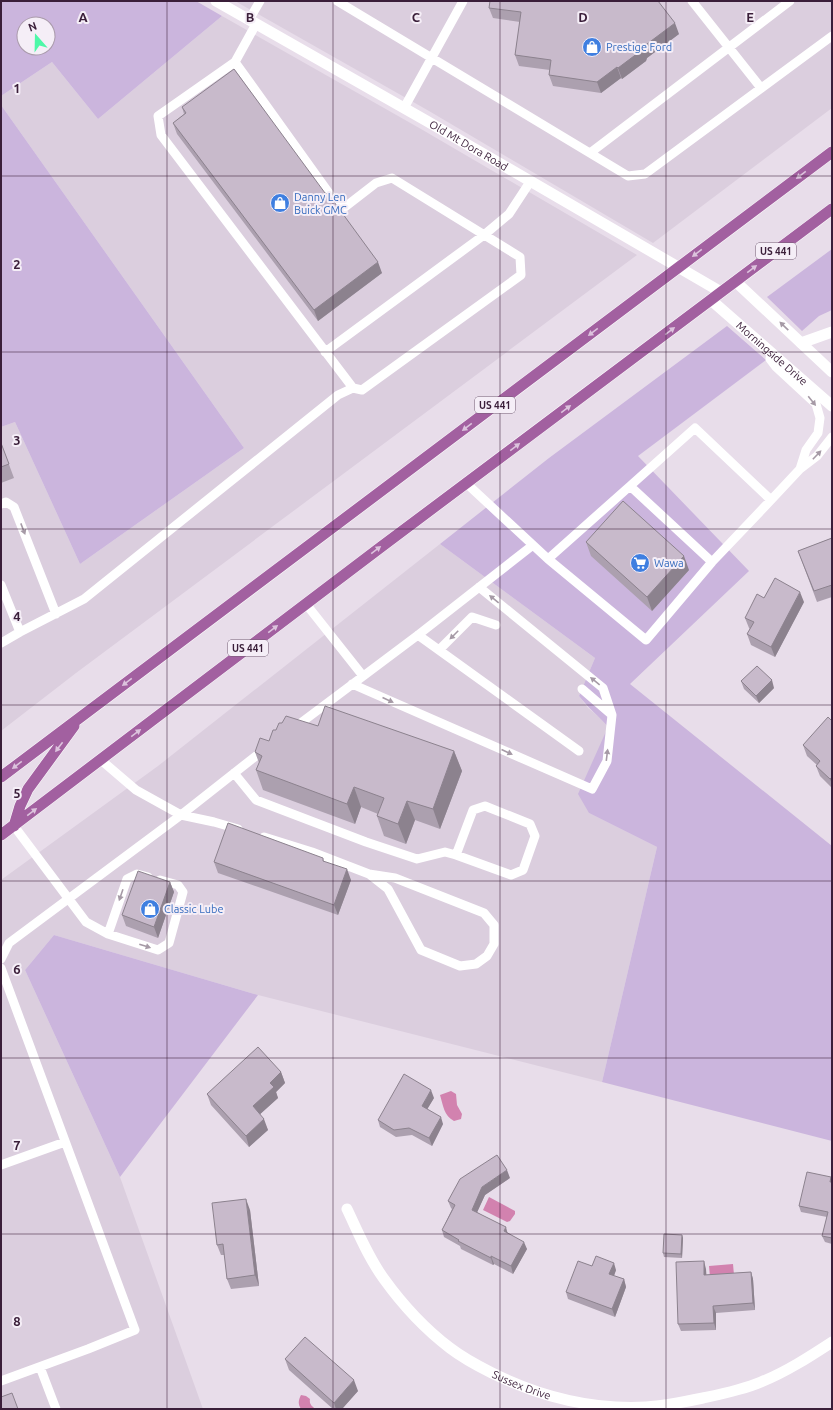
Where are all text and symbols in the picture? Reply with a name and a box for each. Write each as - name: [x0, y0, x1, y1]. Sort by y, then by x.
- text: A: [78, 10, 88, 24]
- text: B: [246, 10, 255, 24]
- text: C: [412, 10, 421, 24]
- text: D: [578, 10, 588, 24]
- text: E: [746, 10, 754, 24]
- north arrow: [16, 16, 56, 56]
- text: N: [27, 20, 38, 34]
- shop icon: Prestige Ford: [581, 36, 603, 58]
- place label: Prestige Ford: [606, 41, 672, 53]
- text: 1: [13, 81, 21, 95]
- street label: Old Mt Dora Road: [427, 118, 510, 173]
- one-way arrow: [795, 171, 806, 180]
- place label: Danny Len Buick GMC: [294, 191, 347, 216]
- shop icon: Danny Len Buick GMC: [269, 192, 291, 214]
- road number: US 441: [756, 243, 796, 259]
- one-way arrow: [691, 249, 702, 258]
- text: 2: [13, 257, 21, 271]
- one-way arrow: [747, 265, 757, 273]
- street label: Morningside Drive: [734, 319, 810, 388]
- one-way arrow: [779, 321, 789, 330]
- one-way arrow: [587, 327, 598, 336]
- one-way arrow: [665, 327, 675, 335]
- one-way arrow: [808, 396, 816, 406]
- road number: US 441: [475, 397, 515, 413]
- one-way arrow: [560, 405, 571, 413]
- one-way arrow: [461, 422, 472, 431]
- text: 3: [13, 433, 21, 447]
- one-way arrow: [509, 442, 520, 451]
- one-way arrow: [812, 450, 822, 460]
- one-way arrow: [20, 523, 26, 535]
- one-way arrow: [371, 546, 382, 554]
- supermarket icon: Wawa: [629, 552, 651, 574]
- place label: Wawa: [654, 557, 684, 569]
- one-way arrow: [488, 595, 499, 604]
- text: 4: [13, 609, 21, 623]
- one-way arrow: [267, 625, 278, 633]
- one-way arrow: [450, 630, 459, 640]
- road number: US 441: [228, 640, 268, 656]
- one-way arrow: [590, 677, 601, 685]
- one-way arrow: [122, 678, 132, 686]
- one-way arrow: [383, 697, 394, 703]
- one-way arrow: [130, 729, 141, 737]
- one-way arrow: [55, 742, 63, 753]
- one-way arrow: [502, 749, 513, 755]
- one-way arrow: [604, 749, 611, 761]
- one-way arrow: [12, 761, 23, 769]
- text: 5: [13, 786, 21, 800]
- one-way arrow: [27, 807, 38, 816]
- one-way arrow: [118, 889, 124, 901]
- shop icon: Classic Lube: [139, 898, 161, 920]
- place label: Classic Lube: [164, 903, 224, 915]
- one-way arrow: [140, 943, 152, 949]
- text: 6: [13, 962, 21, 976]
- text: 7: [13, 1138, 21, 1152]
- text: 8: [13, 1314, 21, 1328]
- street label: Sussex Drive: [490, 1368, 552, 1402]

